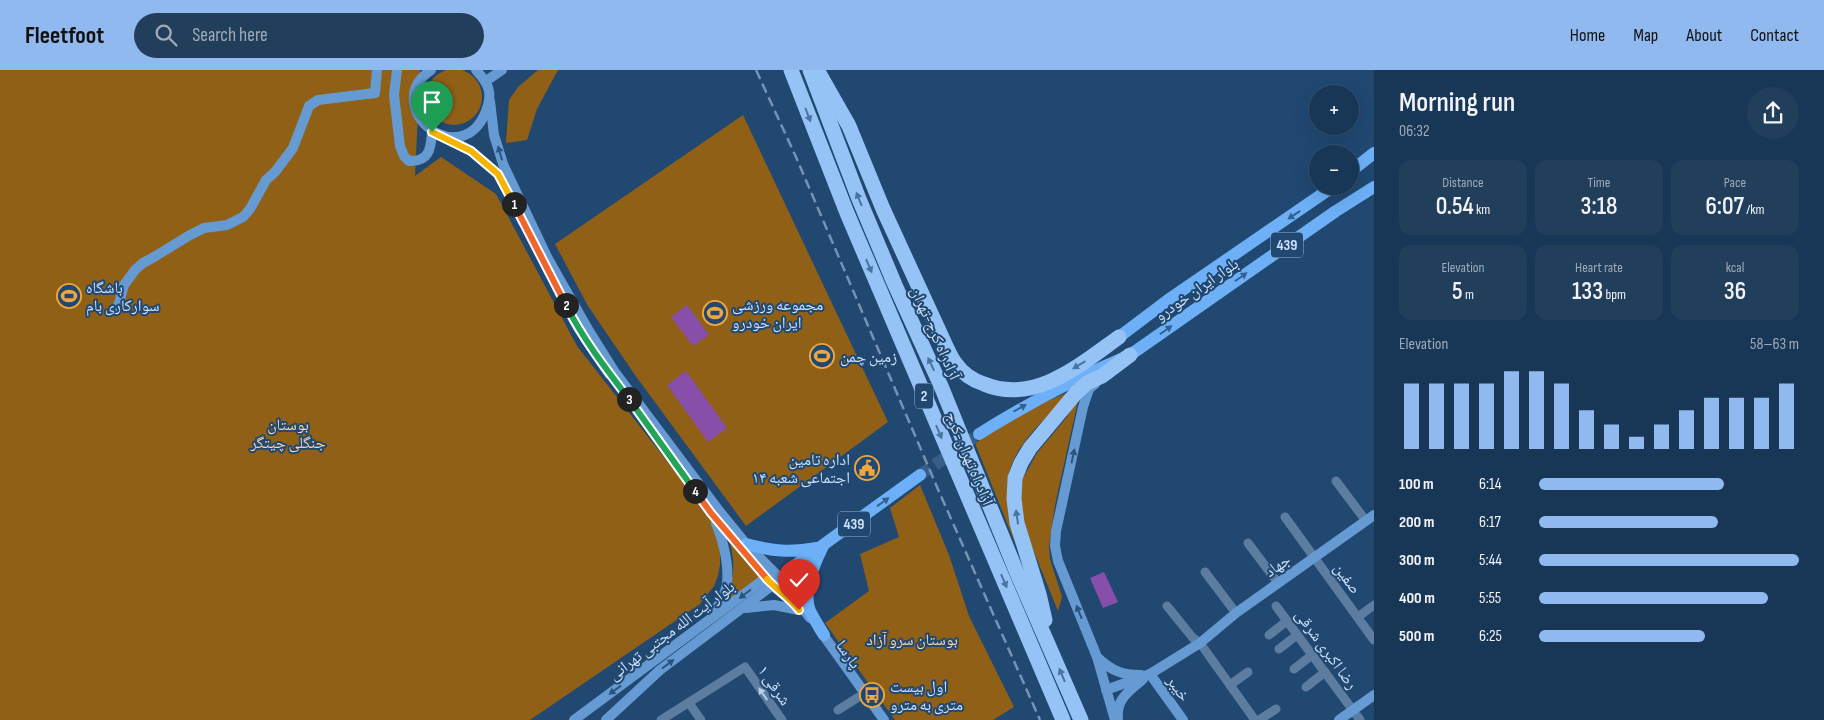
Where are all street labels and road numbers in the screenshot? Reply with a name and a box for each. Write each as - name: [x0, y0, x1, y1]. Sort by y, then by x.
- road number: 439: [1271, 232, 1303, 258]
- street label: بلوار ایران خودرو: [1151, 254, 1242, 326]
- street label: آزادراه کرج-تهران: [906, 284, 964, 384]
- road number: 2: [915, 384, 933, 408]
- street label: آزادراه تهران-کرج: [940, 409, 997, 509]
- road number: 439: [838, 512, 870, 536]
- street label: جهاد: [1261, 551, 1294, 582]
- street label: صفین: [1329, 560, 1364, 598]
- street label: بلوار آیت الله مجتبی تهرانی: [605, 577, 739, 685]
- street label: رضا اکبری شرقی: [1290, 606, 1361, 694]
- street label: پارسا: [831, 637, 864, 673]
- street label: ۱ شرقی: [753, 662, 794, 710]
- street label: خیبر: [1162, 672, 1193, 705]

